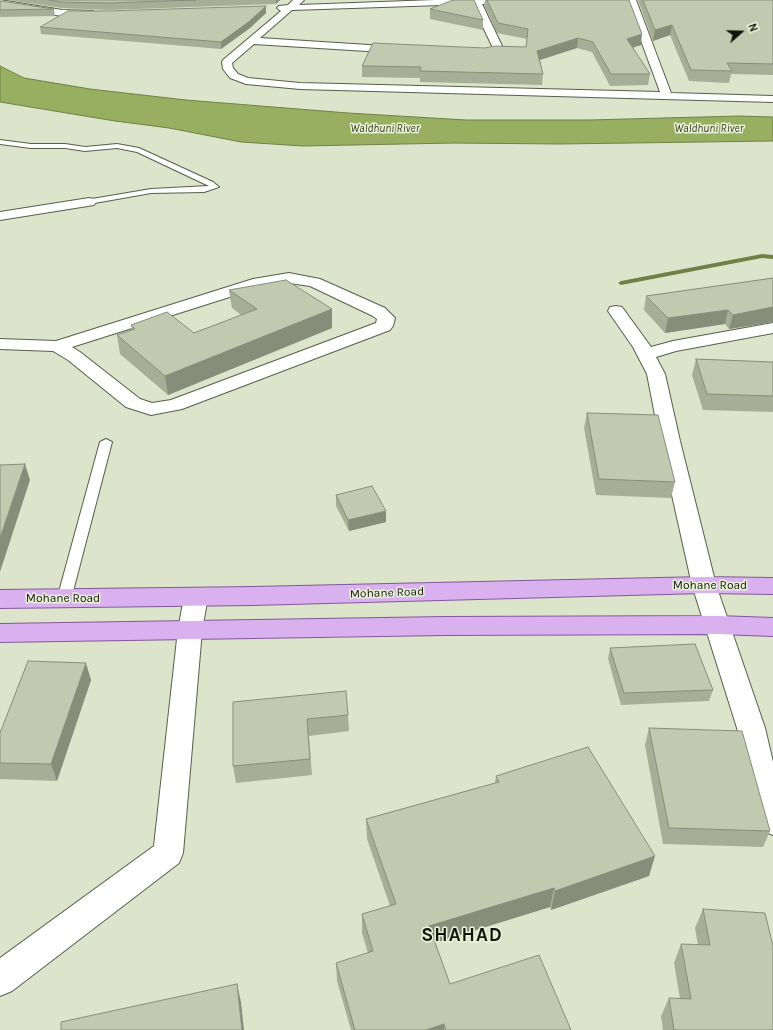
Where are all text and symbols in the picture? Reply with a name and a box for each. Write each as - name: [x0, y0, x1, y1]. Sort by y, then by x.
- north arrow: [721, 12, 761, 52]
- text: N: [745, 22, 760, 34]
- water label: Waldhuni River: [351, 122, 419, 136]
- water label: Waldhuni River: [675, 122, 743, 136]
- street label: Mohane Road: [673, 579, 747, 593]
- street label: Mohane Road: [350, 585, 424, 601]
- street label: Mohane Road: [26, 592, 100, 606]
- district label: SHAHAD: [421, 925, 503, 947]

